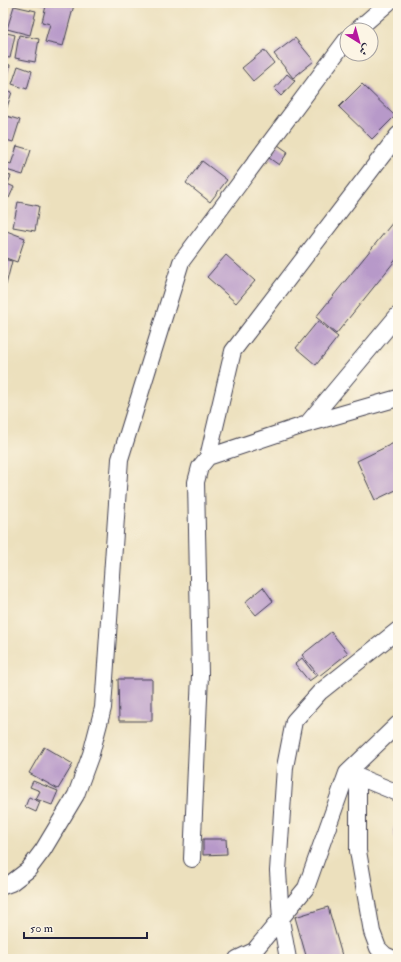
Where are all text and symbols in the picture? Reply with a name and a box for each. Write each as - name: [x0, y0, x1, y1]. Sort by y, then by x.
- north arrow: [339, 22, 379, 62]
- text: ش: [356, 41, 373, 58]
- scale bar: [24, 914, 147, 940]
- text: 50 m: [30, 921, 54, 936]

